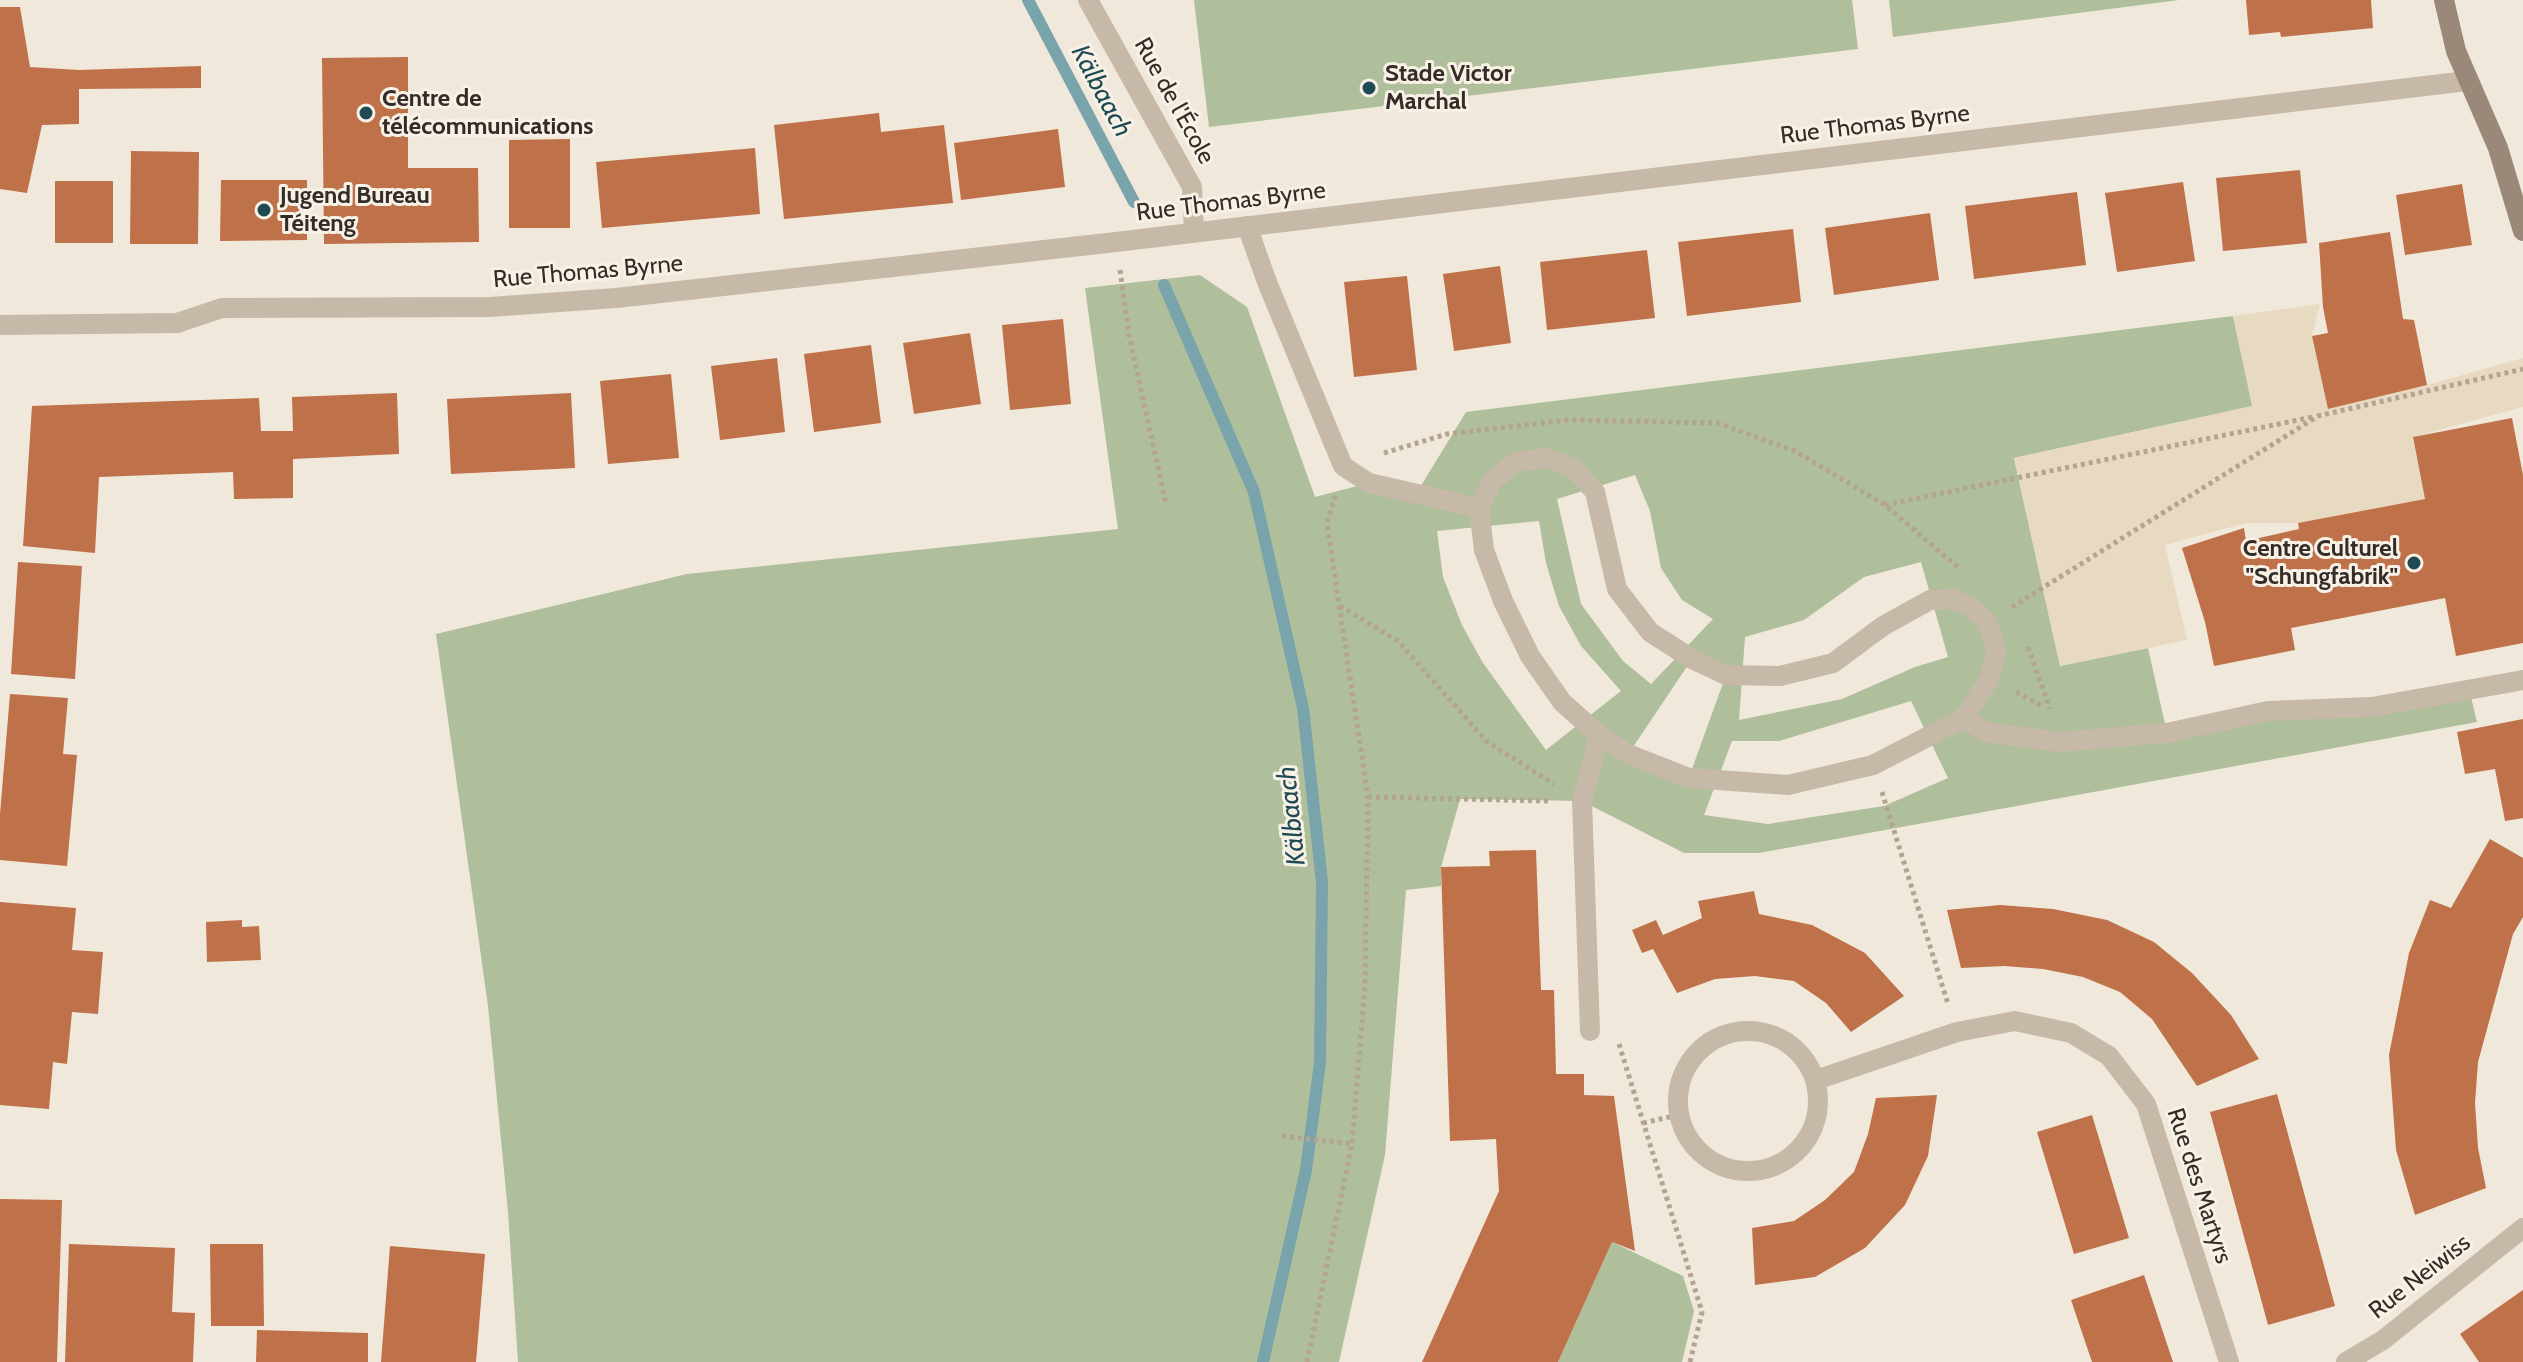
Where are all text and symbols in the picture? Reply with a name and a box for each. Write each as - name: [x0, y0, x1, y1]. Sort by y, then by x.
- street label: Rue de l'École: [1128, 33, 1220, 169]
- water label: Kälbaach: [1064, 40, 1138, 142]
- place label: Stade Victor Marchal: [1385, 60, 1512, 116]
- marker: Stade Victor Marchal: [1360, 79, 1378, 97]
- place label: Centre de télécommunications: [382, 85, 593, 141]
- street label: Rue Thomas Byrne: [1779, 99, 1971, 151]
- marker: Centre de télécommunications: [357, 104, 375, 122]
- street label: Rue Thomas Byrne: [1135, 176, 1327, 228]
- place label: Jugend Bureau Téiteng: [280, 182, 430, 238]
- marker: Jugend Bureau Téiteng: [255, 201, 273, 219]
- street label: Rue Thomas Byrne: [492, 249, 684, 295]
- place label: Centre Culturel "Schungfabrik": [2243, 535, 2398, 591]
- marker: Centre Culturel "Schungfabrik": [2405, 554, 2423, 572]
- water label: Kälbaach: [1271, 765, 1313, 867]
- street label: Rue des Martyrs: [2160, 1105, 2238, 1267]
- street label: Rue Neiwiss: [2364, 1228, 2476, 1326]

